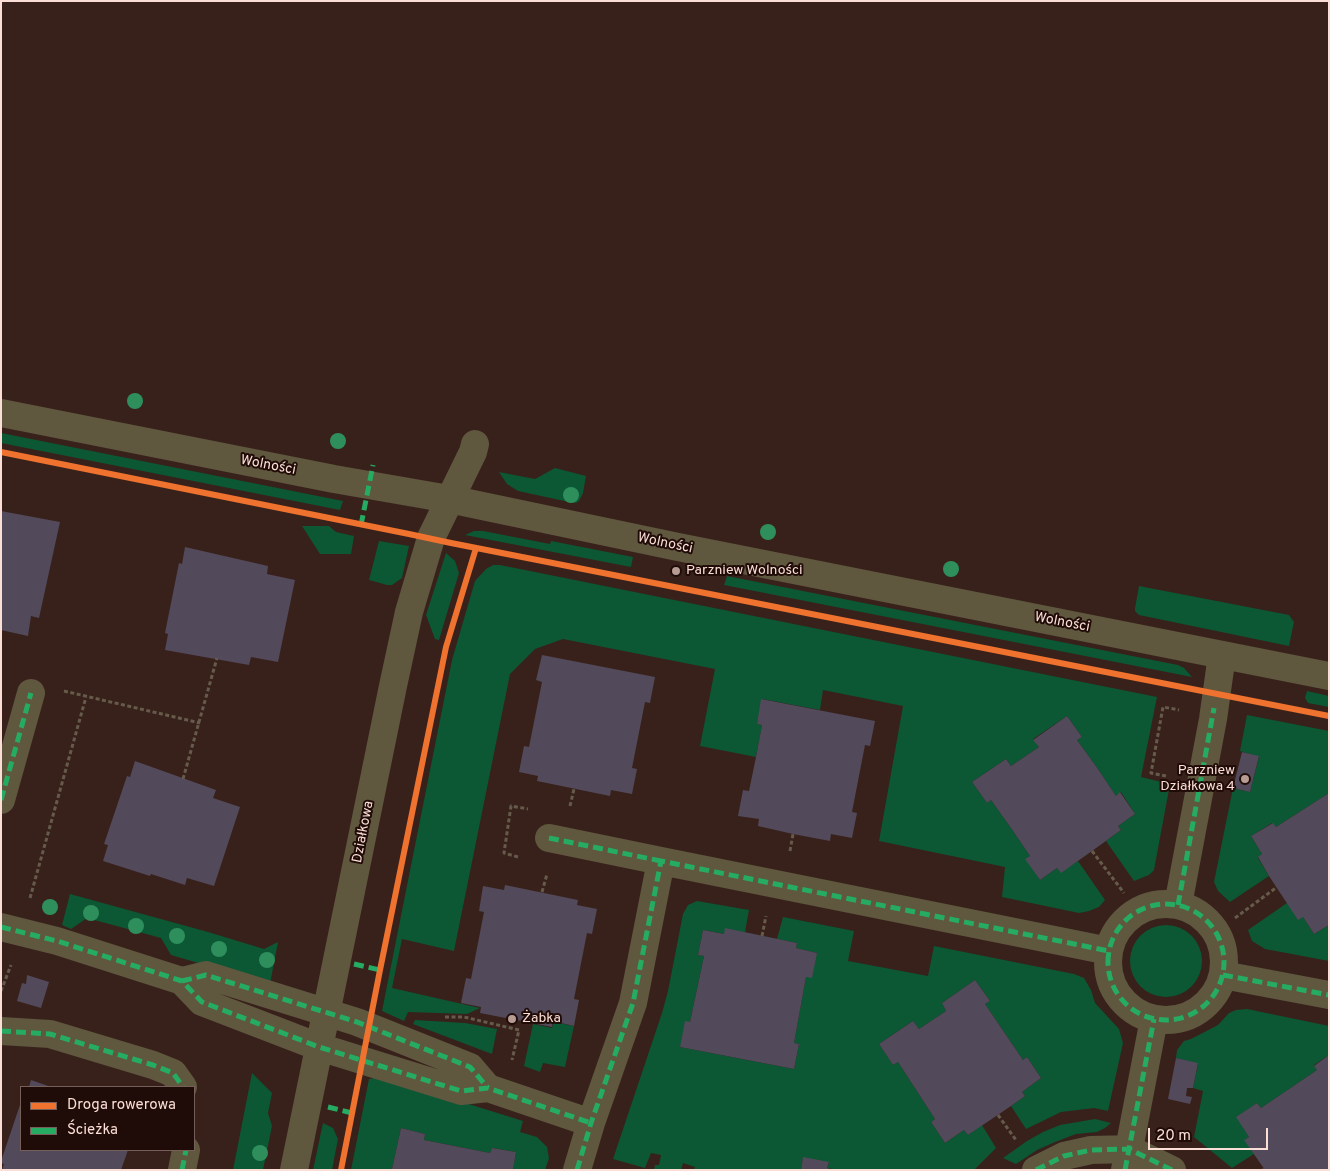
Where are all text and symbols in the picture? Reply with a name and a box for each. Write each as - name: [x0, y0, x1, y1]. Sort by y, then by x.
- street label: Wolności: [239, 452, 297, 480]
- street label: Wolności: [636, 530, 694, 558]
- place label: Parzniew Wolności: [686, 563, 802, 579]
- marker: Parzniew Wolności: [670, 565, 682, 577]
- street label: Wolności: [1033, 609, 1091, 637]
- place label: Parzniew Działkowa 4: [1160, 763, 1235, 796]
- marker: Parzniew Działkowa 4: [1239, 773, 1251, 785]
- street label: Działkowa: [350, 800, 378, 864]
- place label: Żabka: [522, 1011, 561, 1027]
- marker: Żabka: [506, 1013, 518, 1025]
- legend: [20, 1086, 195, 1151]
- text: Droga rowerowa: [67, 1096, 176, 1115]
- scale bar: [1150, 1118, 1270, 1150]
- text: Ścieżka: [67, 1121, 118, 1140]
- text: 20 m: [1156, 1127, 1191, 1146]

